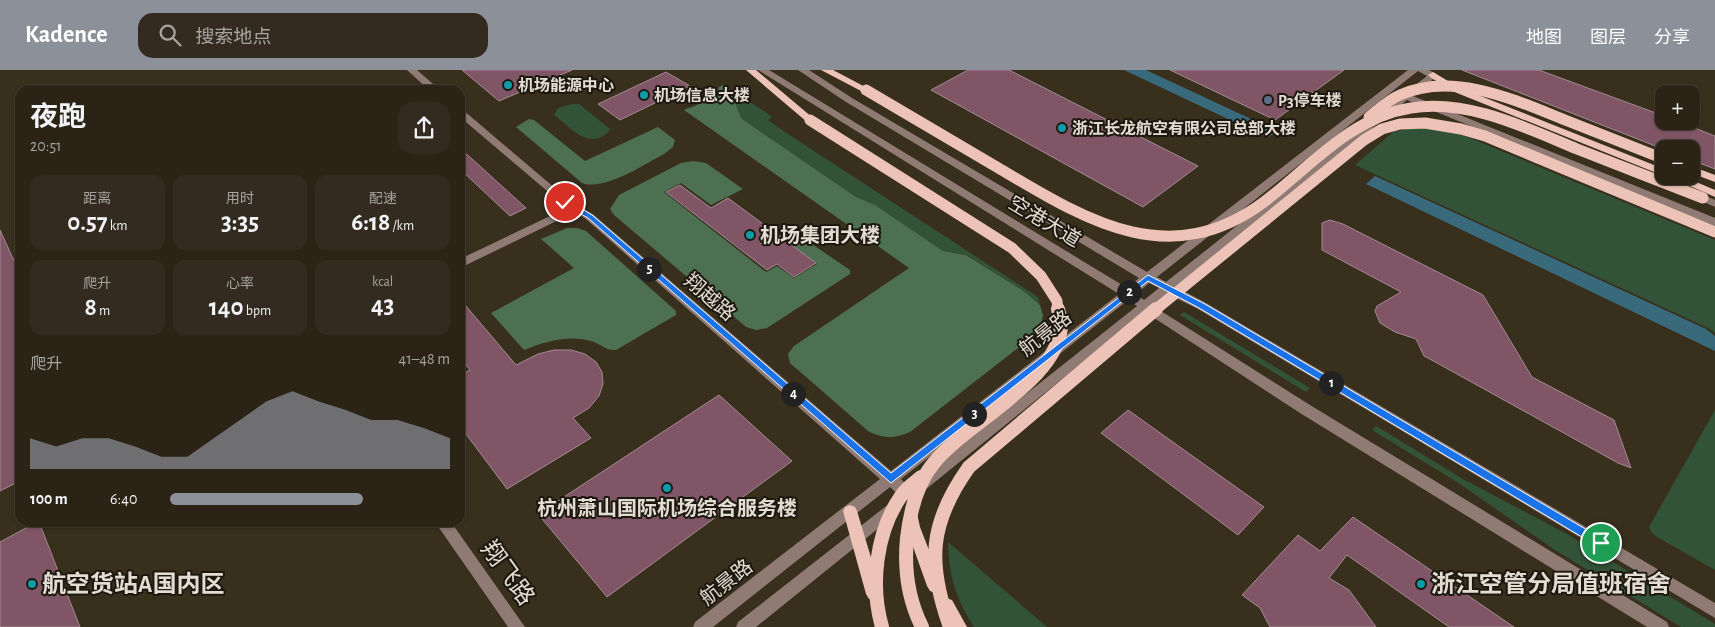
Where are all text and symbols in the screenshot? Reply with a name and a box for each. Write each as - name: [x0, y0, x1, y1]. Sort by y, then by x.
- search box: [138, 13, 488, 58]
- icon: search: [156, 21, 184, 49]
- text: Kadence: [25, 23, 108, 47]
- text: 搜索地点: [196, 28, 272, 47]
- text: 地图: [1526, 29, 1562, 47]
- text: 图层: [1590, 29, 1626, 47]
- text: 分享: [1654, 29, 1690, 47]
- place label: 机场能源中心: [518, 76, 614, 94]
- marker: 机场能源中心: [502, 79, 514, 91]
- map controls: [1655, 85, 1700, 185]
- button: +: [1655, 85, 1700, 130]
- place label: 机场信息大楼: [654, 87, 750, 104]
- marker: 机场信息大楼: [638, 89, 650, 101]
- place label: P3停车楼: [1278, 92, 1342, 109]
- marker: P3停车楼: [1262, 94, 1274, 106]
- button: share: [398, 102, 450, 154]
- text: 夜跑: [30, 104, 86, 132]
- place label: 浙江长龙航空有限公司总部大楼: [1072, 119, 1296, 137]
- marker: 浙江长龙航空有限公司总部大楼: [1056, 122, 1068, 134]
- text: 20:51: [30, 138, 62, 154]
- button: −: [1655, 140, 1700, 185]
- pin: [544, 181, 586, 223]
- icon: check: [551, 188, 579, 216]
- text: 距离: [83, 192, 111, 206]
- text: 用时: [226, 192, 254, 206]
- text: 配速: [369, 192, 397, 206]
- street label: 空港大道: [1005, 192, 1084, 251]
- text: 0.57: [67, 210, 108, 235]
- text: 3:35: [221, 210, 259, 235]
- text: 6:18: [351, 210, 390, 235]
- text: km: [108, 219, 127, 233]
- text: /km: [390, 219, 414, 233]
- place label: 机场集团大楼: [760, 224, 880, 246]
- marker: 机场集团大楼: [744, 229, 756, 241]
- pin: 5: [636, 256, 662, 282]
- text: 5: [646, 262, 653, 276]
- street label: 翔越路: [680, 270, 739, 325]
- text: kcal: [372, 275, 393, 289]
- text: 爬升: [83, 277, 111, 291]
- text: 心率: [226, 277, 254, 291]
- pin: 2: [1116, 280, 1142, 304]
- text: 2: [1126, 285, 1133, 299]
- text: 43: [371, 293, 394, 318]
- text: 8: [84, 295, 97, 320]
- text: 140: [209, 295, 243, 320]
- text: m: [97, 304, 110, 318]
- text: bpm: [243, 304, 271, 318]
- street label: 航景路: [1015, 307, 1075, 360]
- text: 41–48 m: [398, 351, 450, 367]
- text: 爬升: [30, 356, 62, 372]
- pin: 1: [1318, 370, 1344, 396]
- text: 1: [1329, 376, 1334, 390]
- pin: 4: [780, 382, 806, 406]
- text: 4: [790, 387, 797, 401]
- pin: 3: [962, 402, 986, 426]
- text: 3: [971, 407, 978, 421]
- marker: 杭州萧山国际机场综合服务楼: [661, 482, 673, 494]
- text: 100 m: [30, 491, 68, 507]
- text: 6:40: [110, 491, 137, 507]
- place label: 杭州萧山国际机场综合服务楼: [537, 497, 797, 519]
- pin: [1580, 522, 1622, 564]
- icon: arrive: [1587, 529, 1615, 557]
- street label: 翔飞路: [476, 536, 540, 610]
- street label: 航景路: [696, 556, 756, 609]
- place label: 航空货站A国内区: [42, 571, 224, 597]
- place label: 浙江空管分局值班宿舍: [1431, 571, 1671, 597]
- marker: 航空货站A国内区: [26, 578, 38, 590]
- marker: 浙江空管分局值班宿舍: [1415, 578, 1427, 590]

